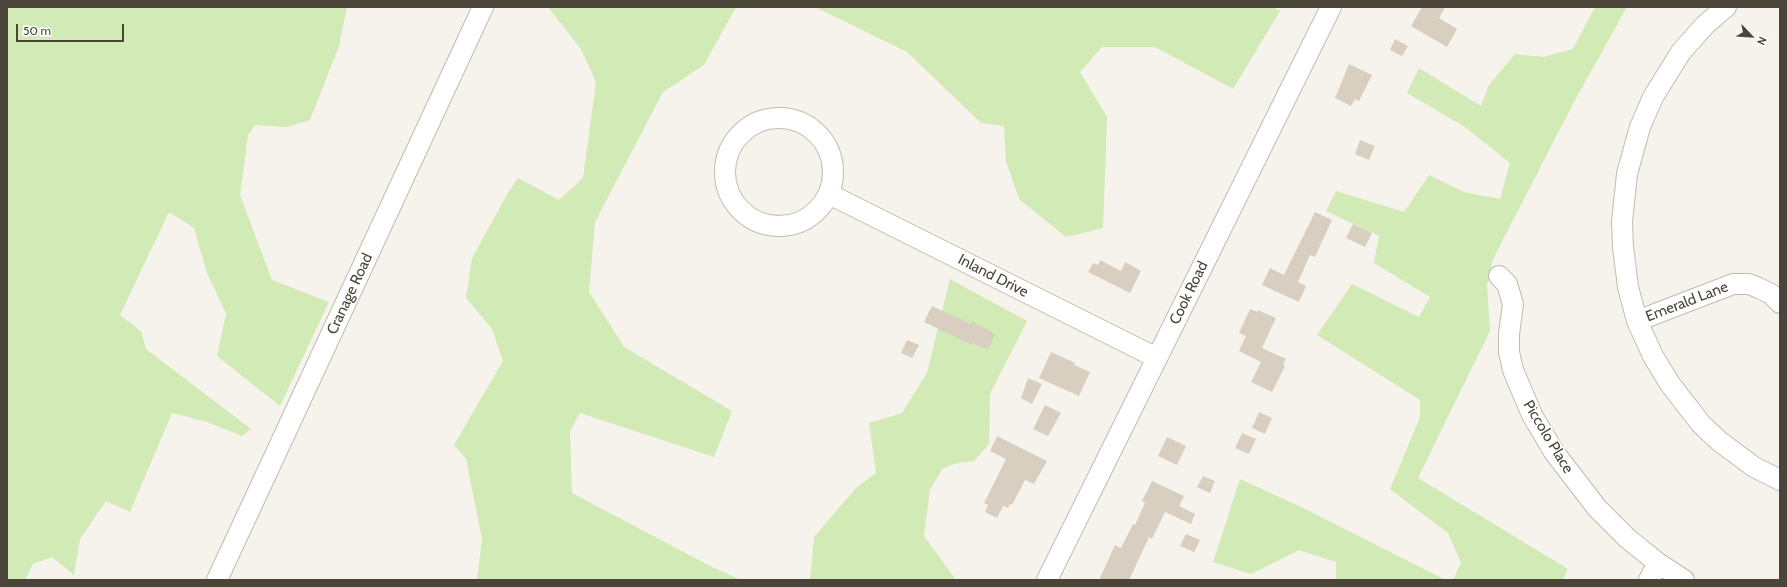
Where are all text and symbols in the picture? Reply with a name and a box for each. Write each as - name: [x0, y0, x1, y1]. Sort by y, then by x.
- scale bar: [18, 16, 126, 42]
- north arrow: [1731, 16, 1771, 56]
- text: 50 m: [23, 23, 51, 38]
- text: N: [1754, 35, 1770, 48]
- street label: Cranage Road: [323, 250, 377, 338]
- street label: Inland Drive: [955, 251, 1031, 301]
- street label: Cook Road: [1166, 258, 1212, 328]
- street label: Emerald Lane: [1643, 278, 1731, 326]
- street label: Piccolo Place: [1519, 397, 1577, 477]

